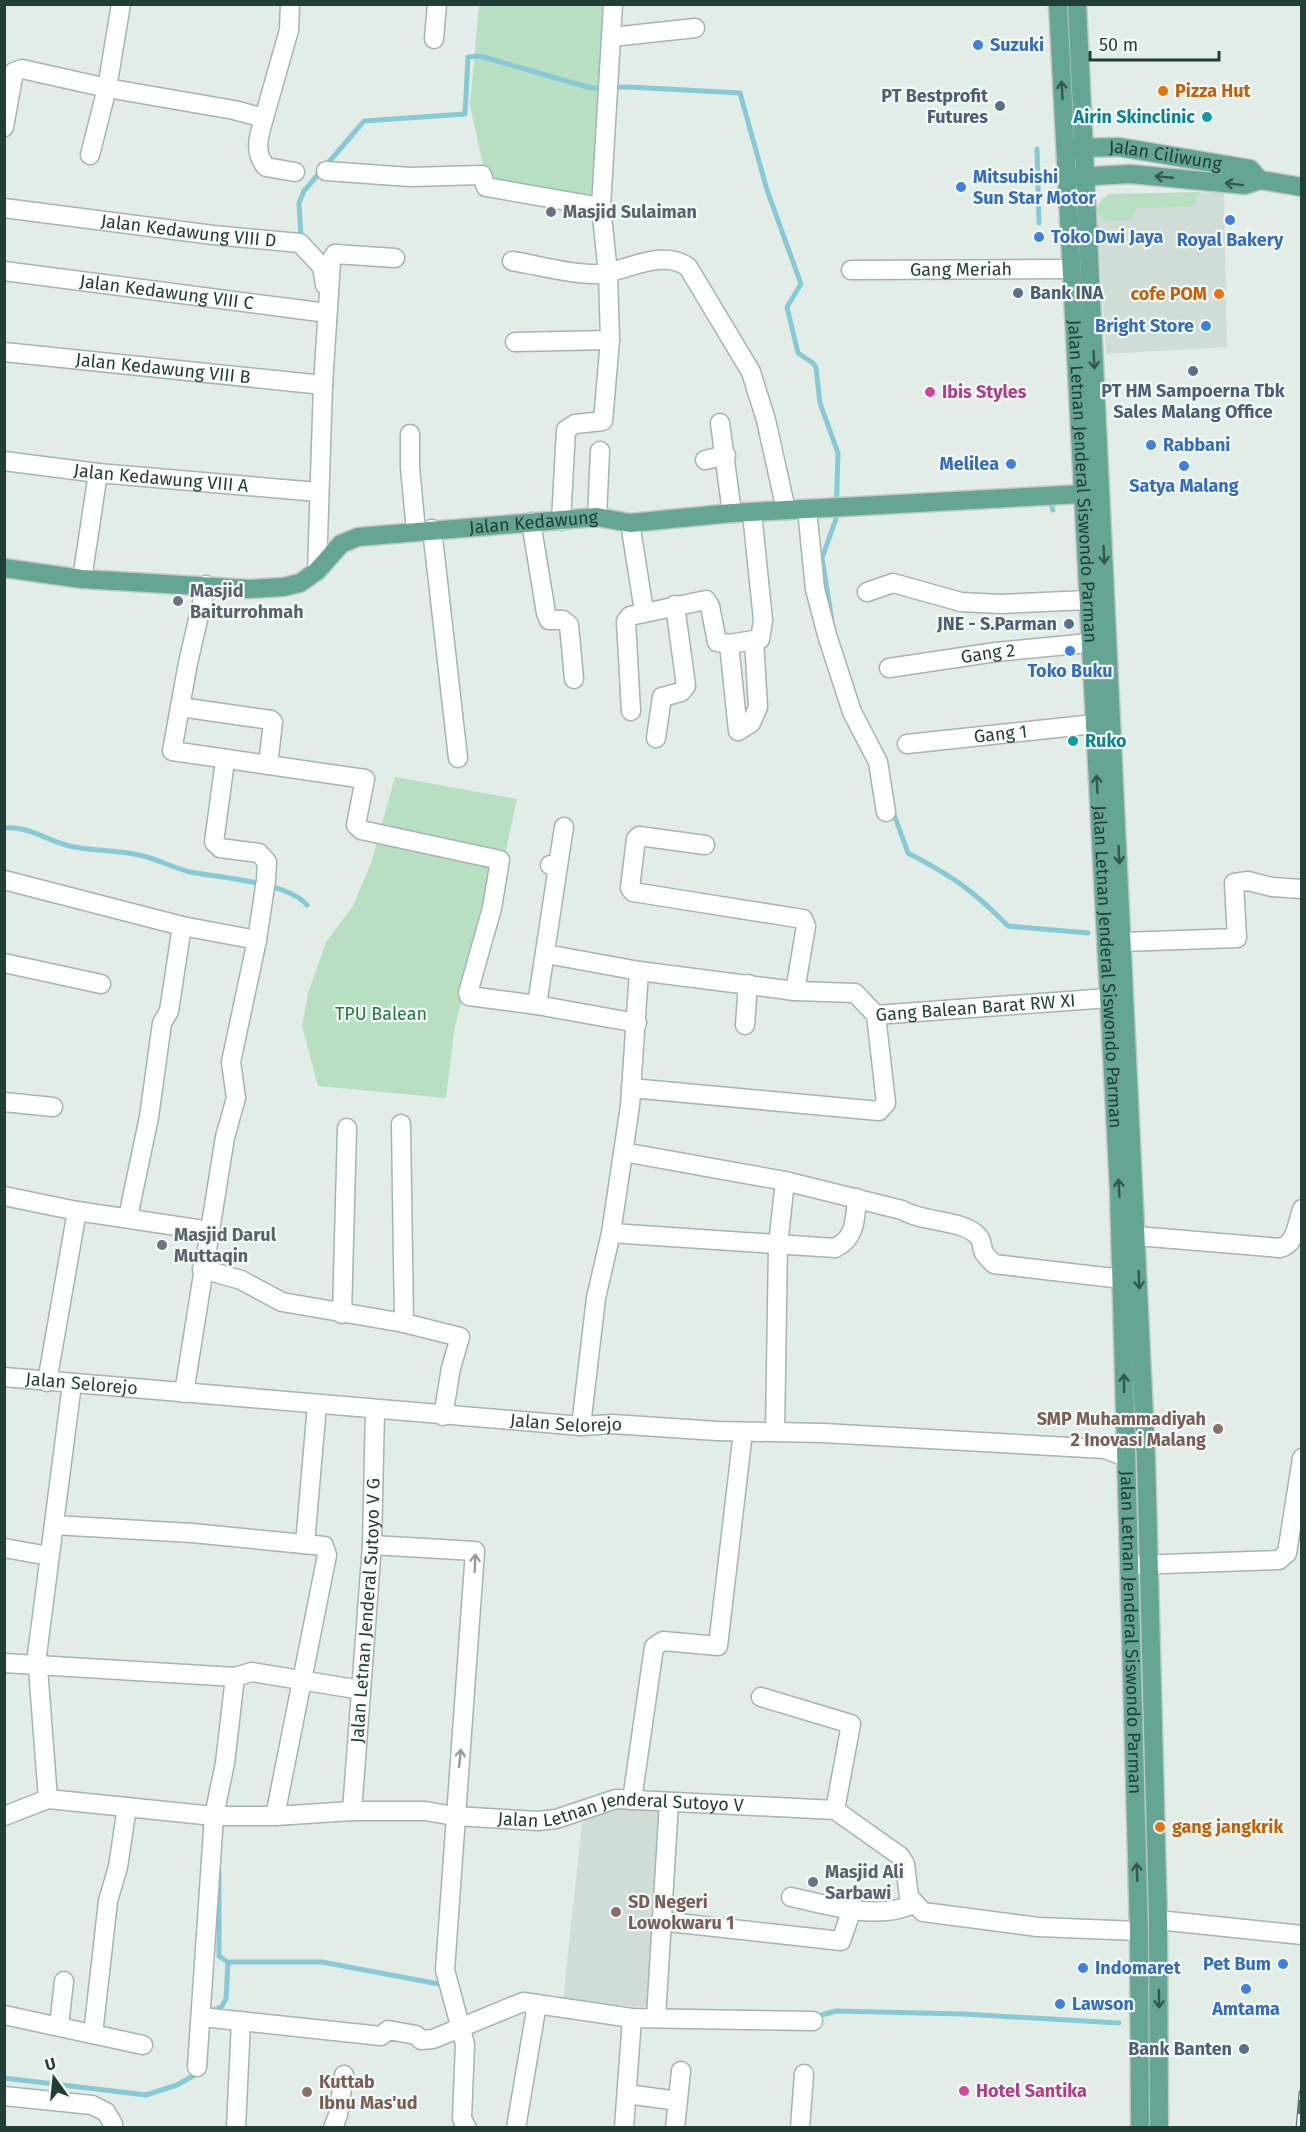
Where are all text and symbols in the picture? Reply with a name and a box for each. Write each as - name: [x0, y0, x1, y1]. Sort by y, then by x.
- scale bar: [1090, 24, 1219, 62]
- place label: Suzuki: [990, 34, 1044, 56]
- text: 50 m: [1099, 34, 1138, 56]
- marker: Suzuki: [971, 38, 985, 52]
- one-way arrow: [1057, 80, 1068, 100]
- place label: Pizza Hut: [1175, 80, 1252, 102]
- marker: Pizza Hut: [1156, 84, 1170, 98]
- place label: PT Bestprofit Futures: [881, 85, 989, 128]
- marker: PT Bestprofit Futures: [993, 99, 1007, 113]
- place label: Airin Skinclinic: [1073, 106, 1195, 128]
- marker: Airin Skinclinic: [1200, 110, 1214, 124]
- street label: Jalan Ciliwung: [1109, 135, 1224, 175]
- place label: Mitsubishi Sun Star Motor: [973, 166, 1096, 209]
- one-way arrow: [1155, 171, 1175, 182]
- one-way arrow: [1225, 178, 1244, 189]
- marker: Mitsubishi Sun Star Motor: [954, 180, 968, 194]
- place label: Masjid Sulaiman: [563, 201, 697, 223]
- marker: Masjid Sulaiman: [544, 205, 558, 219]
- street label: Jalan Kedawung VIII D: [100, 210, 277, 252]
- marker: Royal Bakery: [1223, 213, 1237, 227]
- place label: Toko Dwi Jaya: [1051, 226, 1163, 248]
- place label: Royal Bakery: [1177, 229, 1284, 251]
- marker: Toko Dwi Jaya: [1032, 230, 1046, 244]
- street label: Gang Meriah: [910, 258, 1012, 281]
- street label: Jalan Kedawung VIII C: [78, 270, 255, 314]
- place label: Bank INA: [1030, 282, 1104, 304]
- place label: cofe POM: [1131, 283, 1207, 305]
- marker: Bank INA: [1011, 286, 1025, 300]
- marker: cofe POM: [1212, 287, 1226, 301]
- place label: Bright Store: [1095, 315, 1194, 337]
- street label: Jalan Letnan Jenderal Siswondo Parman: [1063, 319, 1102, 644]
- marker: Bright Store: [1199, 319, 1213, 333]
- street label: Jalan Kedawung VIII B: [75, 348, 252, 388]
- one-way arrow: [1089, 350, 1100, 370]
- marker: PT HM Sampoerna Tbk Sales Malang Office: [1186, 364, 1200, 378]
- place label: PT HM Sampoerna Tbk Sales Malang Office: [1101, 380, 1286, 423]
- place label: Ibis Styles: [942, 381, 1027, 403]
- marker: Ibis Styles: [923, 385, 937, 399]
- place label: Rabbani: [1163, 434, 1230, 456]
- marker: Rabbani: [1144, 438, 1158, 452]
- place label: Melilea: [940, 453, 999, 475]
- marker: Melilea: [1004, 457, 1018, 471]
- street label: Jalan Kedawung VIII A: [72, 459, 250, 497]
- marker: Satya Malang: [1177, 459, 1191, 473]
- place label: Satya Malang: [1129, 475, 1239, 497]
- street label: Jalan Kedawung: [468, 506, 600, 539]
- one-way arrow: [1098, 545, 1109, 565]
- place label: Masjid Baiturrohmah: [190, 580, 304, 623]
- marker: Masjid Baiturrohmah: [171, 594, 185, 608]
- place label: JNE - S.Parman: [936, 613, 1057, 635]
- marker: JNE - S.Parman: [1062, 617, 1076, 631]
- street label: Gang 2: [959, 639, 1016, 668]
- marker: Toko Buku: [1063, 644, 1077, 658]
- place label: Toko Buku: [1027, 660, 1113, 682]
- street label: Gang 1: [973, 720, 1028, 748]
- place label: Ruko: [1085, 730, 1127, 752]
- marker: Ruko: [1066, 734, 1080, 748]
- one-way arrow: [1091, 775, 1102, 795]
- street label: Jalan Letnan Jenderal Siswondo Parman: [1088, 805, 1127, 1129]
- one-way arrow: [1113, 844, 1124, 864]
- street label: Gang Balean Barat RW XI: [875, 989, 1076, 1026]
- park label: TPU Balean: [335, 1003, 427, 1025]
- one-way arrow: [1113, 1179, 1124, 1199]
- place label: Masjid Darul Muttaqin: [174, 1224, 277, 1267]
- marker: Masjid Darul Muttaqin: [155, 1238, 169, 1252]
- one-way arrow: [1134, 1270, 1145, 1290]
- street label: Jalan Selorejo: [25, 1368, 139, 1399]
- one-way arrow: [1119, 1374, 1130, 1394]
- place label: SMP Muhammadiyah 2 Inovasi Malang: [1037, 1408, 1206, 1451]
- street label: Jalan Selorejo: [509, 1409, 623, 1437]
- marker: SMP Muhammadiyah 2 Inovasi Malang: [1211, 1422, 1225, 1436]
- street label: Jalan Letnan Jenderal Siswondo Parman: [1116, 1470, 1146, 1794]
- street label: Jalan Letnan Jenderal Sutoyo V G: [346, 1478, 384, 1744]
- one-way arrow: [469, 1554, 480, 1574]
- one-way arrow: [455, 1748, 466, 1768]
- street label: Jalan Letnan Jenderal Sutoyo V: [497, 1788, 744, 1832]
- place label: gang jangkrik: [1172, 1816, 1284, 1838]
- marker: gang jangkrik: [1153, 1820, 1167, 1834]
- place label: Masjid Ali Sarbawi: [825, 1861, 904, 1904]
- one-way arrow: [1132, 1863, 1143, 1883]
- marker: Masjid Ali Sarbawi: [806, 1875, 820, 1889]
- place label: SD Negeri Lowokwaru 1: [628, 1891, 734, 1934]
- marker: SD Negeri Lowokwaru 1: [609, 1905, 623, 1919]
- place label: Pet Bum: [1203, 1953, 1271, 1975]
- place label: Indomaret: [1095, 1957, 1182, 1979]
- marker: Pet Bum: [1276, 1957, 1290, 1971]
- marker: Indomaret: [1076, 1961, 1090, 1975]
- marker: Amtama: [1239, 1982, 1253, 1996]
- one-way arrow: [1153, 1989, 1165, 2009]
- place label: Lawson: [1072, 1993, 1134, 2015]
- marker: Lawson: [1053, 1997, 1067, 2011]
- place label: Amtama: [1211, 1998, 1280, 2020]
- place label: Bank Banten: [1128, 2038, 1232, 2060]
- marker: Bank Banten: [1237, 2042, 1251, 2056]
- north arrow: [24, 2048, 84, 2108]
- text: U: [43, 2053, 58, 2075]
- place label: Kuttab Ibnu Mas'ud: [319, 2071, 418, 2114]
- place label: Hotel Santika: [976, 2080, 1087, 2102]
- marker: Hotel Santika: [957, 2084, 971, 2098]
- marker: Kuttab Ibnu Mas'ud: [300, 2085, 314, 2099]

